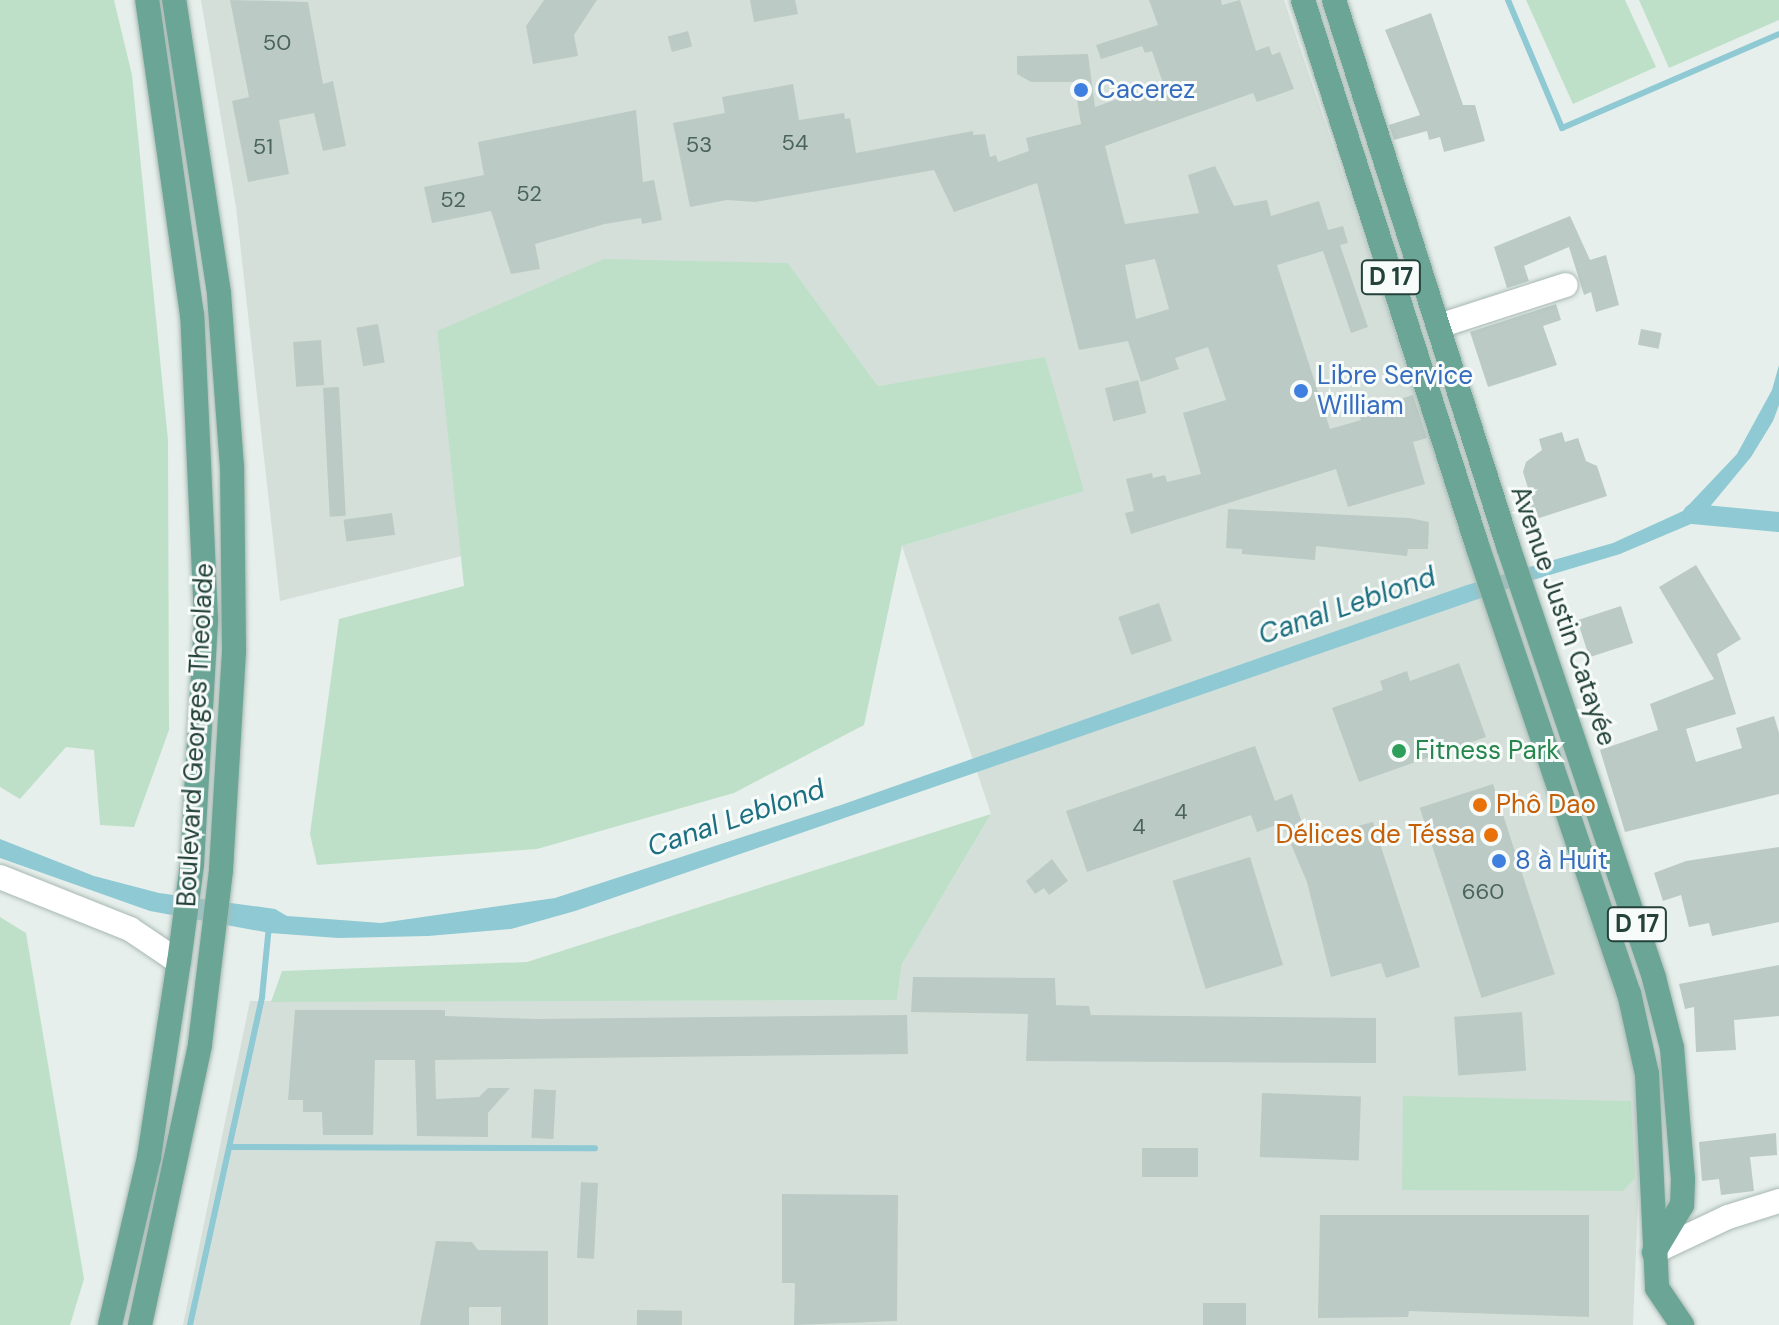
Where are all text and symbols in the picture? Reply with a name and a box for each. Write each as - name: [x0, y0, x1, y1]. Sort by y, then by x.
- house number: 50: [263, 30, 291, 56]
- place label: Cacerez: [1097, 74, 1195, 106]
- marker: Cacerez: [1072, 81, 1090, 99]
- house number: 54: [782, 130, 808, 156]
- house number: 53: [686, 132, 712, 158]
- house number: 51: [253, 134, 273, 160]
- house number: 52: [516, 181, 542, 207]
- house number: 52: [440, 187, 466, 213]
- road number: D 17: [1359, 257, 1423, 297]
- place label: Libre Service William: [1317, 360, 1473, 422]
- marker: Libre Service William: [1292, 382, 1310, 400]
- street label: Avenue Justin Catayée: [1504, 482, 1622, 750]
- water label: Canal Leblond: [1254, 560, 1440, 652]
- street label: Boulevard Georges Theolade: [171, 562, 221, 908]
- place label: Fitness Park: [1415, 735, 1559, 767]
- marker: Fitness Park: [1390, 742, 1408, 760]
- water label: Canal Leblond: [643, 772, 829, 864]
- place label: Phô Dao: [1496, 789, 1596, 821]
- marker: Phô Dao: [1471, 796, 1489, 814]
- house number: 4: [1174, 799, 1188, 825]
- house number: 4: [1132, 814, 1146, 840]
- place label: Délices de Téssa: [1275, 819, 1475, 851]
- marker: Délices de Téssa: [1482, 826, 1500, 844]
- place label: 8 à Huit: [1515, 845, 1608, 877]
- marker: 8 à Huit: [1490, 852, 1508, 870]
- house number: 660: [1462, 879, 1504, 905]
- road number: D 17: [1605, 904, 1669, 944]

